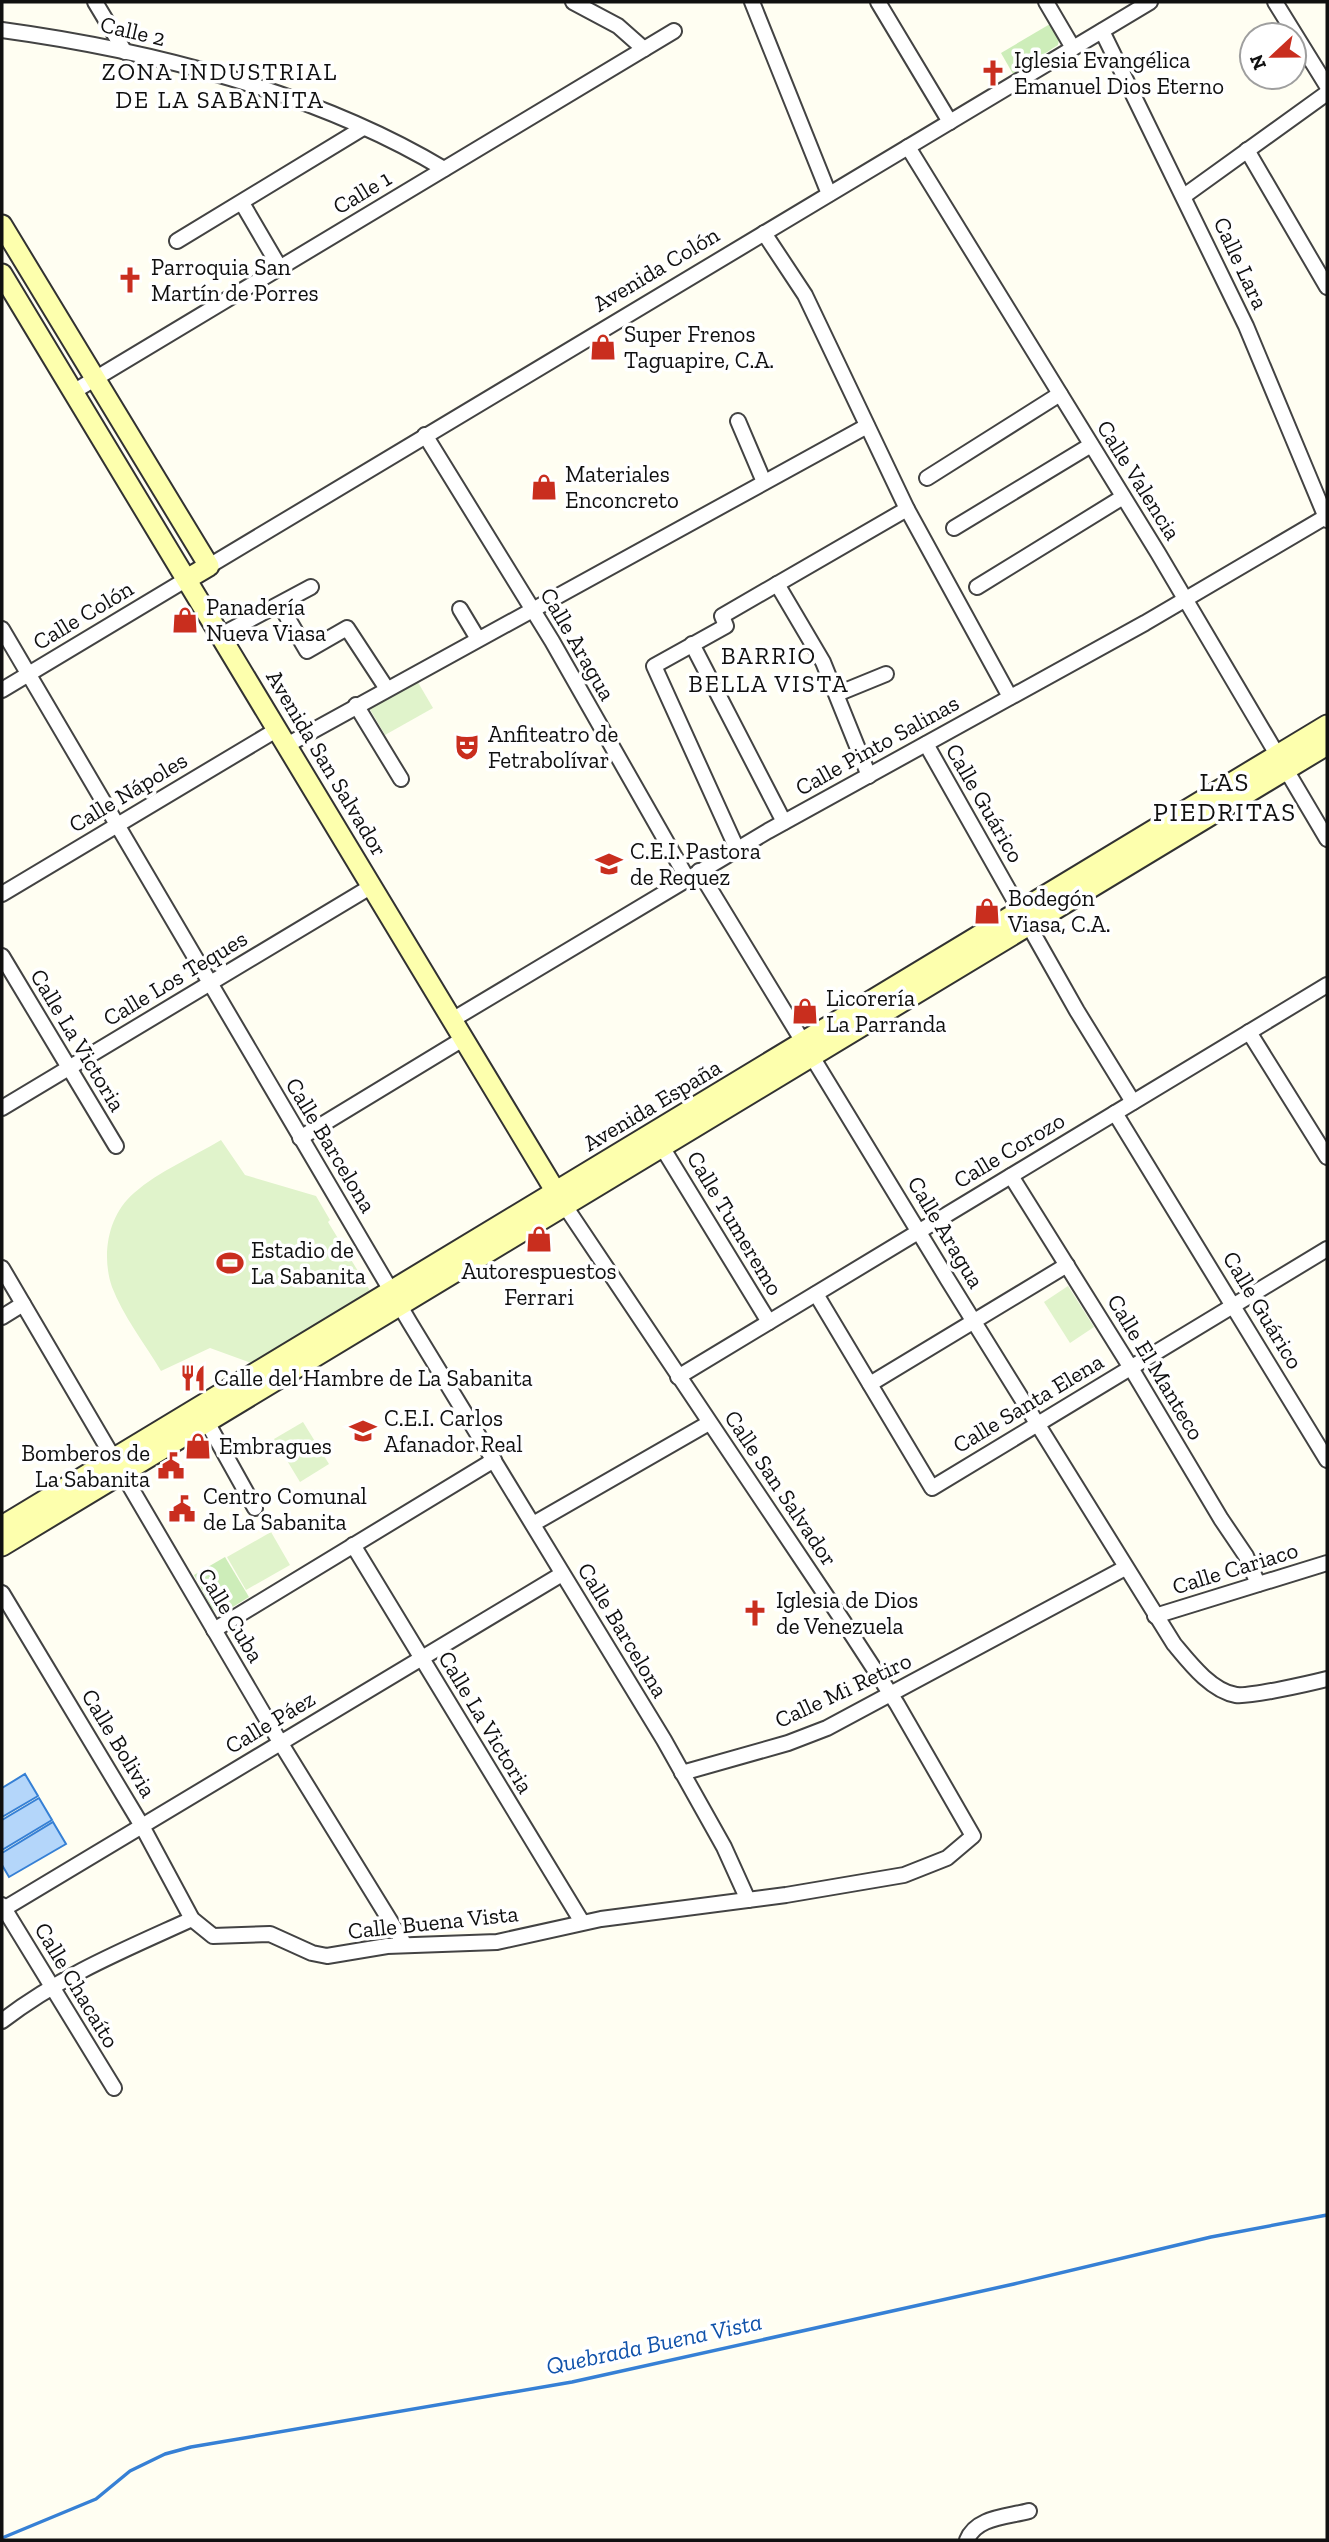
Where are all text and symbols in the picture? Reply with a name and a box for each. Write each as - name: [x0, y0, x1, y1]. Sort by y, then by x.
- street label: Calle 2: [98, 10, 168, 52]
- north arrow: [1238, 21, 1308, 91]
- place label: Iglesia Evangélica Emanuel Dios Eterno: [1014, 46, 1224, 100]
- text: N: [1244, 51, 1271, 73]
- district label: ZONA INDUSTRIAL DE LA SABANITA: [102, 57, 338, 114]
- church icon: Iglesia Evangélica Emanuel Dios Eterno: [978, 58, 1008, 88]
- street label: Calle 1: [328, 164, 396, 220]
- street label: Calle Lara: [1207, 212, 1275, 314]
- street label: Avenida Colón: [588, 220, 724, 318]
- place label: Parroquia San Martín de Porres: [151, 253, 319, 307]
- church icon: Parroquia San Martín de Porres: [115, 265, 145, 295]
- place label: Super Frenos Taguapire, C.A.: [624, 320, 774, 374]
- shop icon: Super Frenos Taguapire, C.A.: [588, 332, 618, 362]
- street label: Calle Valencia: [1091, 415, 1187, 545]
- place label: Materiales Enconcreto: [565, 460, 679, 514]
- shop icon: Materiales Enconcreto: [529, 472, 559, 502]
- street label: Calle Colón: [28, 574, 138, 656]
- street label: Calle Aragua: [534, 583, 622, 705]
- place label: Panadería Nueva Viasa: [206, 593, 326, 647]
- shop icon: Panadería Nueva Viasa: [170, 605, 200, 635]
- district label: BARRIO BELLA VISTA: [688, 641, 850, 698]
- street label: Avenida San Salvador: [260, 665, 394, 861]
- street label: Calle Pinto Salinas: [790, 688, 964, 802]
- place label: Anfiteatro de Fetrabolívar: [488, 720, 618, 774]
- theatre icon: Anfiteatro de Fetrabolívar: [452, 732, 482, 762]
- street label: Calle Guárico: [940, 739, 1030, 867]
- street label: Calle Nápoles: [64, 746, 192, 838]
- district label: LAS PIEDRITAS: [1153, 766, 1297, 828]
- place label: C.E.I. Pastora de Requez: [630, 837, 761, 891]
- school or university icon: C.E.I. Pastora de Requez: [594, 849, 624, 879]
- place label: Bodegón Viasa, C.A.: [1007, 884, 1111, 938]
- shop icon: Bodegón Viasa, C.A.: [972, 896, 1002, 926]
- street label: Calle Los Teques: [98, 924, 252, 1032]
- street label: Calle La Victoria: [24, 964, 132, 1116]
- place label: Licorería La Parranda: [826, 984, 946, 1038]
- shop icon: Licorería La Parranda: [790, 996, 820, 1026]
- street label: Avenida España: [578, 1053, 726, 1157]
- street label: Calle Barcelona: [280, 1072, 382, 1218]
- street label: Calle Corozo: [948, 1106, 1070, 1194]
- street label: Calle Tumeremo: [681, 1146, 789, 1300]
- street label: Calle Aragua: [902, 1171, 990, 1293]
- shop icon: Autorespuestos Ferrari: [524, 1224, 554, 1254]
- place label: Estadio de La Sabanita: [251, 1236, 366, 1290]
- street label: Calle Guárico: [1217, 1246, 1309, 1374]
- sports icon: Estadio de La Sabanita: [215, 1248, 245, 1278]
- place label: Autorespuestos Ferrari: [461, 1257, 617, 1311]
- street label: Calle El Manteco: [1101, 1289, 1211, 1445]
- street label: Calle Santa Elena: [948, 1347, 1108, 1459]
- restaurant icon: Calle del Hambre de La Sabanita: [178, 1363, 208, 1393]
- place label: Calle del Hambre de La Sabanita: [214, 1364, 533, 1392]
- place label: C.E.I. Carlos Afanador Real: [384, 1404, 523, 1458]
- street label: Calle San Salvador: [718, 1405, 844, 1571]
- school or university icon: C.E.I. Carlos Afanador Real: [348, 1416, 378, 1446]
- shop icon: Embragues: [183, 1431, 213, 1461]
- place label: Embragues: [219, 1432, 332, 1460]
- place label: Bomberos de La Sabanita: [21, 1439, 150, 1493]
- public building icon: Bomberos de La Sabanita: [156, 1451, 186, 1481]
- place label: Centro Comunal de La Sabanita: [203, 1482, 367, 1536]
- public building icon: Centro Comunal de La Sabanita: [167, 1494, 197, 1524]
- street label: Calle Cariaco: [1169, 1536, 1301, 1600]
- street label: Calle Barcelona: [572, 1557, 674, 1703]
- street label: Calle Cuba: [192, 1563, 270, 1667]
- place label: Iglesia de Dios de Venezuela: [776, 1586, 918, 1640]
- church icon: Iglesia de Dios de Venezuela: [740, 1598, 770, 1628]
- street label: Calle La Victoria: [432, 1646, 540, 1798]
- street label: Calle Mi Retiro: [770, 1646, 916, 1734]
- street label: Calle Bolivia: [76, 1684, 162, 1802]
- street label: Calle Páez: [220, 1684, 320, 1760]
- street label: Calle Buena Vista: [346, 1899, 520, 1945]
- street label: Calle Chacaíto: [29, 1917, 125, 2053]
- water label: Quebrada Buena Vista: [543, 2306, 764, 2381]

